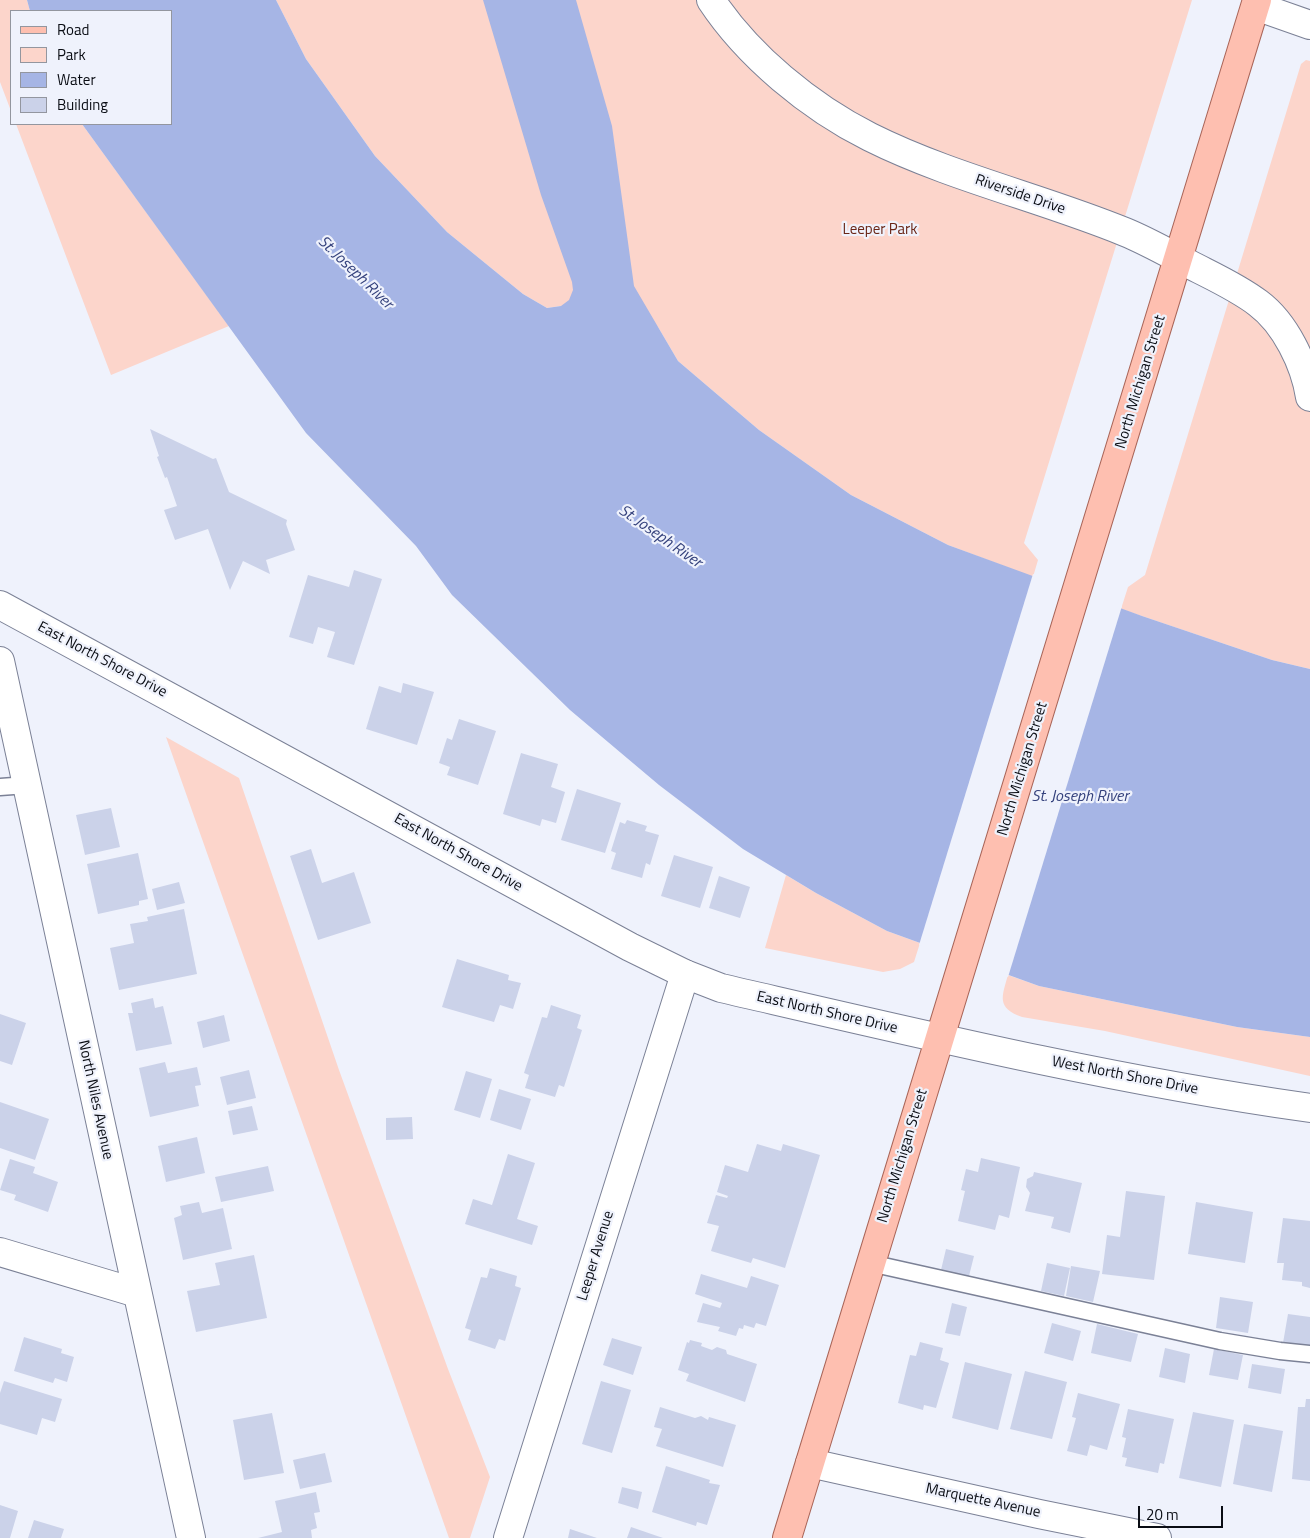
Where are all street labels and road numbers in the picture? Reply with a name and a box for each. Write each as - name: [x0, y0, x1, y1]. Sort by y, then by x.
- street label: Riverside Drive: [973, 171, 1067, 219]
- street label: North Michigan Street: [1112, 313, 1170, 451]
- street label: East North Shore Drive: [34, 618, 170, 702]
- street label: North Michigan Street: [994, 700, 1052, 838]
- street label: East North Shore Drive: [391, 810, 525, 896]
- street label: East North Shore Drive: [755, 988, 899, 1038]
- street label: North Niles Avenue: [74, 1039, 116, 1161]
- street label: West North Shore Drive: [1050, 1053, 1200, 1099]
- street label: North Michigan Street: [874, 1087, 932, 1225]
- street label: Leeper Avenue: [574, 1209, 618, 1303]
- street label: Marquette Avenue: [924, 1480, 1042, 1522]

